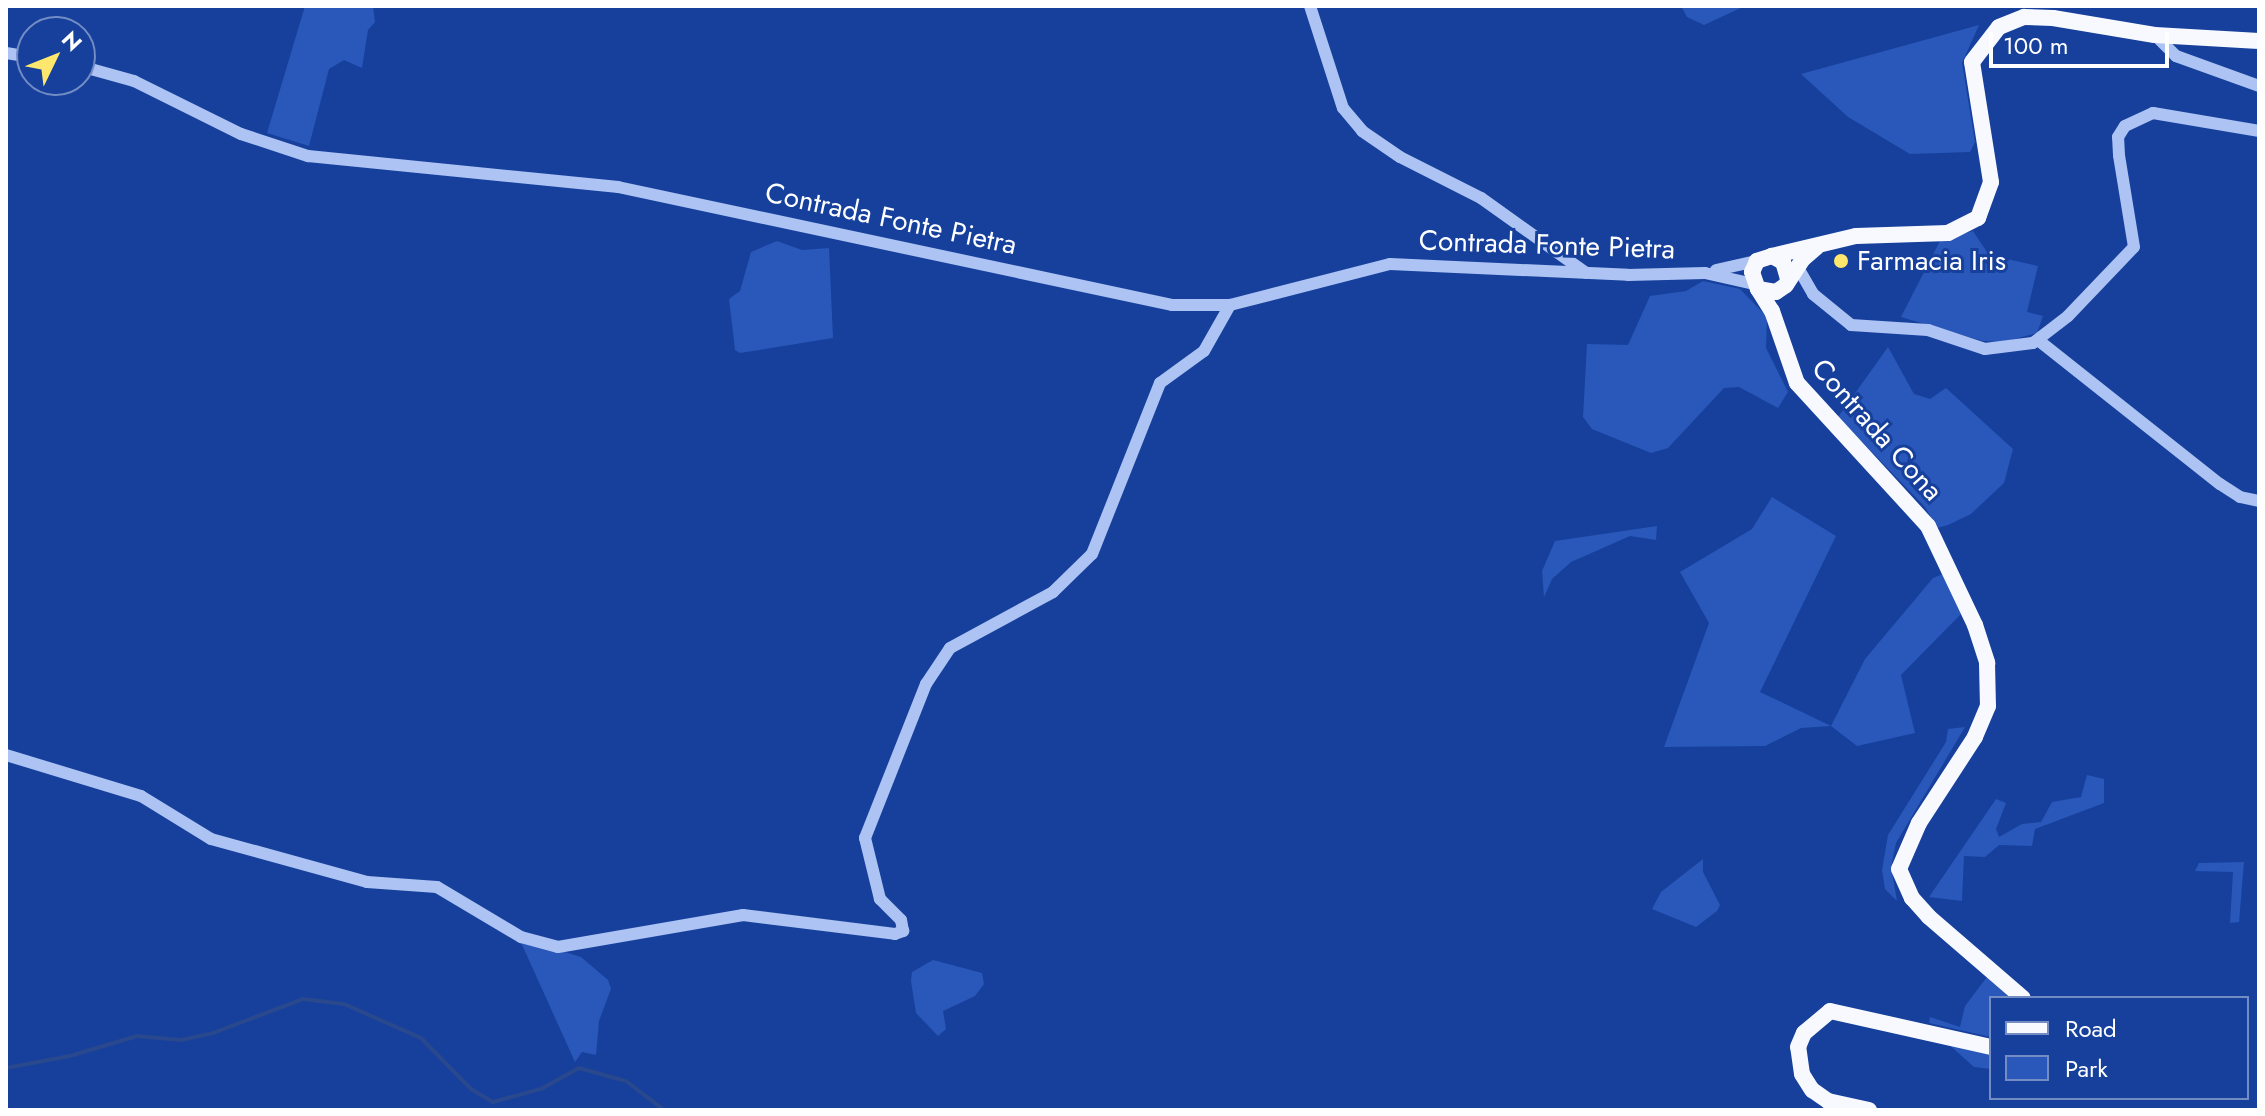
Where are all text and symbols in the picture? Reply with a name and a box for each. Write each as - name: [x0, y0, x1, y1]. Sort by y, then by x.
- north arrow: [16, 16, 96, 96]
- scale bar: [1993, 16, 2173, 66]
- text: N: [54, 24, 90, 58]
- text: 100 m: [2003, 28, 2069, 63]
- street label: Contrada Fonte Pietra: [762, 176, 1020, 262]
- street label: Contrada Fonte Pietra: [1418, 224, 1676, 266]
- place label: Farmacia Iris: [1857, 244, 2006, 278]
- marker: Farmacia Iris: [1832, 252, 1850, 270]
- street label: Contrada Cona: [1804, 352, 1950, 508]
- legend: [1989, 996, 2249, 1100]
- text: Road: [2065, 1011, 2117, 1046]
- text: Park: [2065, 1051, 2108, 1086]

